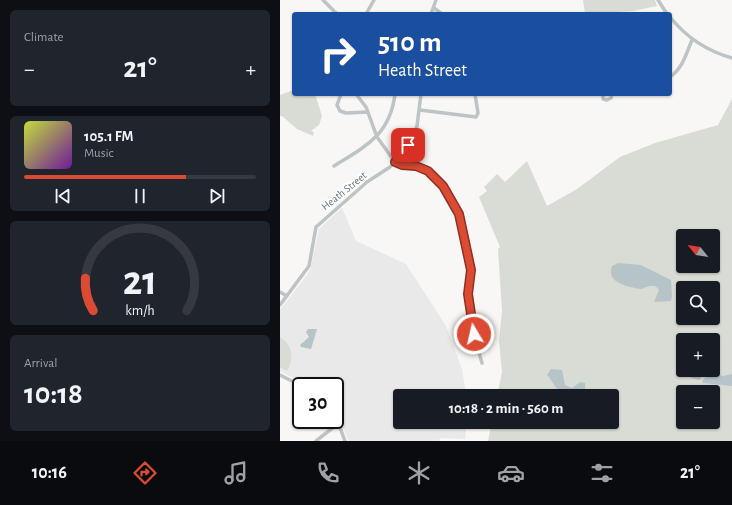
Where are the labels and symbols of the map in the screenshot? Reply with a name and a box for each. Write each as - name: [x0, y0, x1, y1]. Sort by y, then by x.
- pin: [391, 128, 425, 162]
- street label: Heath Street: [319, 169, 369, 212]
- north arrow: [676, 229, 720, 273]
- position arrow: [453, 313, 495, 355]
- speed limit sign: 30: [292, 377, 344, 429]

